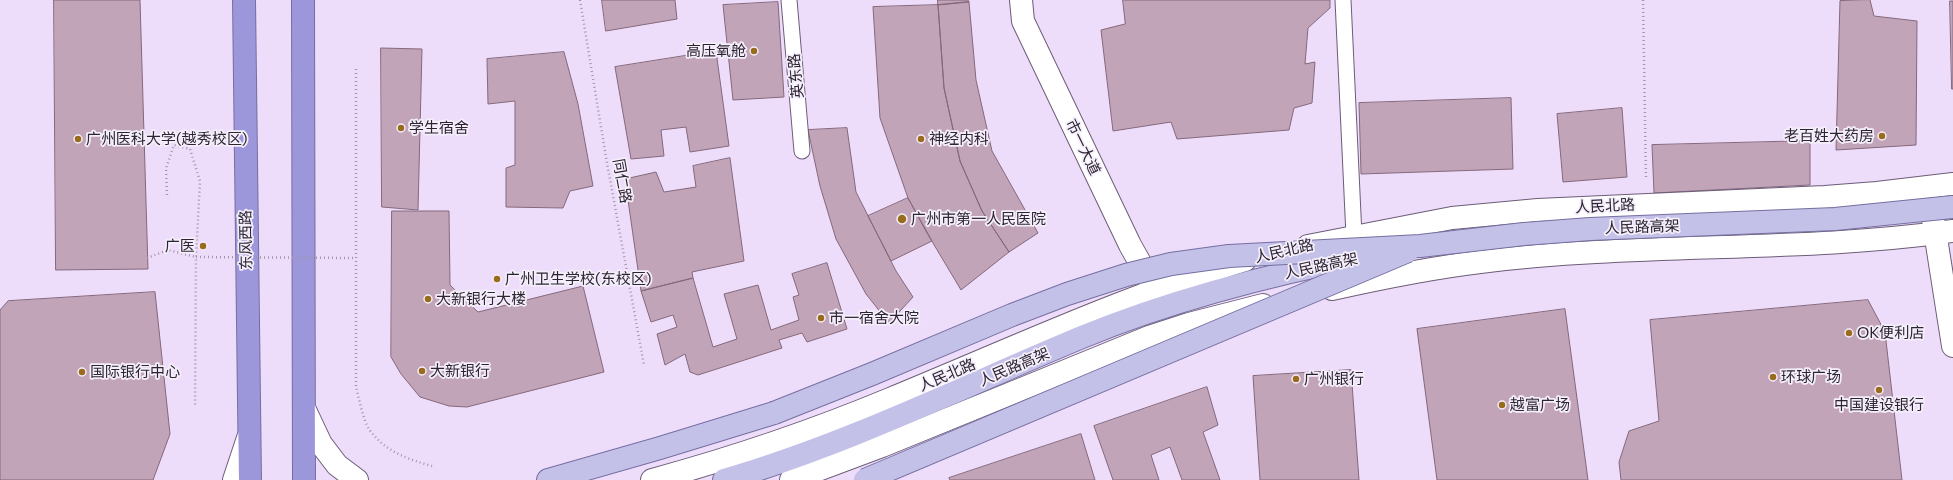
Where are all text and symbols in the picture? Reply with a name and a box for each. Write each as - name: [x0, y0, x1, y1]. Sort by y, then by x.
- place label: 高压氧舱: [686, 42, 746, 60]
- marker: 高压氧舱: [749, 46, 759, 56]
- street label: 英东路: [785, 53, 807, 99]
- street label: 市一大道: [1062, 116, 1104, 178]
- place label: 学生宿舍: [409, 119, 469, 137]
- marker: 学生宿舍: [396, 123, 406, 133]
- place label: 老百姓大药房: [1784, 127, 1874, 145]
- place label: 广州医科大学(越秀校区): [86, 130, 248, 148]
- place label: 神经内科: [929, 130, 989, 148]
- marker: 老百姓大药房: [1877, 131, 1887, 141]
- marker: 广州医科大学(越秀校区): [73, 134, 83, 144]
- marker: 神经内科: [916, 134, 926, 144]
- street label: 同仁路: [609, 157, 635, 205]
- street label: 人民北路: [1575, 195, 1635, 217]
- street label: 东风西路: [236, 210, 256, 270]
- place label: 广州市第一人民医院: [911, 210, 1046, 228]
- marker: 广州市第一人民医院: [896, 213, 908, 225]
- street label: 人民路高架: [1604, 217, 1680, 237]
- street label: 人民北路: [1253, 235, 1315, 267]
- place label: 广医: [165, 237, 195, 255]
- marker: 广医: [198, 241, 208, 251]
- street label: 人民路高架: [1282, 249, 1360, 283]
- place label: 广州卫生学校(东校区): [505, 270, 652, 288]
- marker: 广州卫生学校(东校区): [492, 274, 502, 284]
- place label: 大新银行大楼: [436, 290, 526, 308]
- marker: 大新银行大楼: [423, 294, 433, 304]
- place label: 市一宿舍大院: [829, 309, 919, 327]
- marker: 市一宿舍大院: [816, 313, 826, 323]
- place label: OK便利店: [1857, 324, 1924, 342]
- marker: OK便利店: [1844, 328, 1854, 338]
- street label: 人民路高架: [976, 344, 1052, 390]
- street label: 人民北路: [916, 355, 978, 395]
- place label: 大新银行: [430, 362, 490, 380]
- place label: 国际银行中心: [90, 363, 180, 381]
- marker: 大新银行: [417, 366, 427, 376]
- marker: 国际银行中心: [77, 367, 87, 377]
- place label: 环球广场: [1781, 368, 1841, 386]
- place label: 广州银行: [1304, 370, 1364, 388]
- marker: 环球广场: [1768, 372, 1778, 382]
- marker: 广州银行: [1291, 374, 1301, 384]
- marker: 中国建设银行: [1874, 385, 1884, 395]
- place label: 越富广场: [1510, 396, 1570, 414]
- place label: 中国建设银行: [1834, 396, 1924, 414]
- marker: 越富广场: [1497, 400, 1507, 410]

